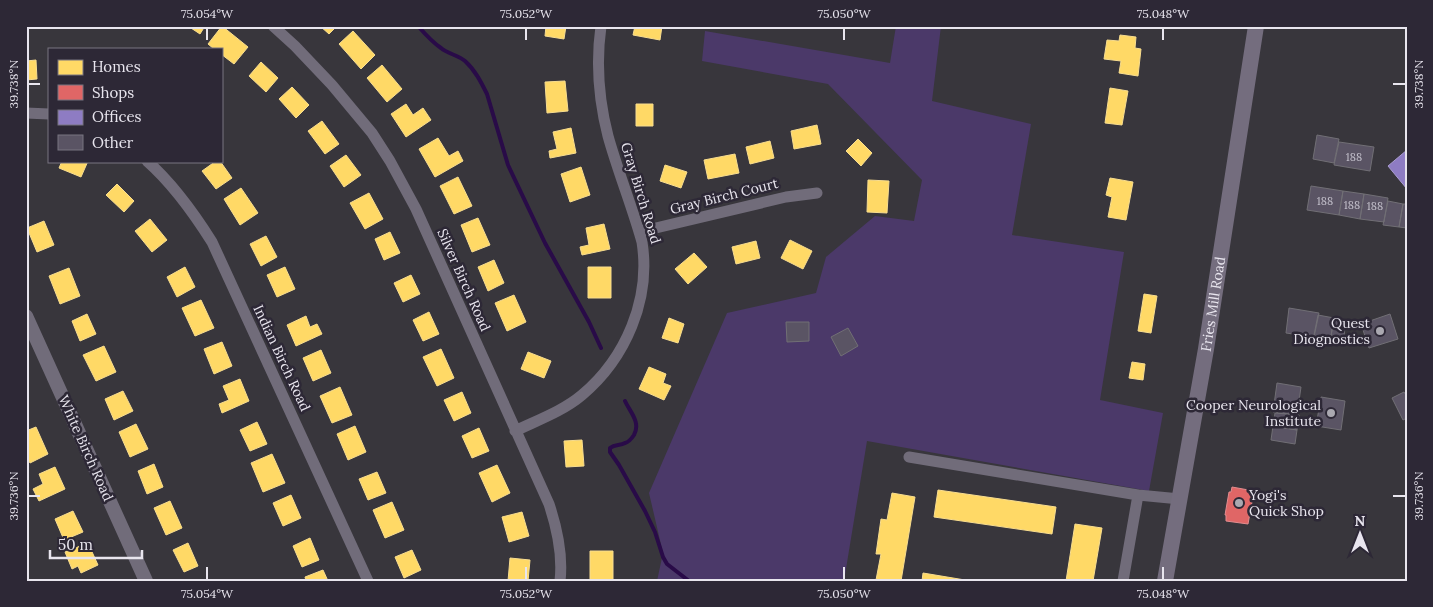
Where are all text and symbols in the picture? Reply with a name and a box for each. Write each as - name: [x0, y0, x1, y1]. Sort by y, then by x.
- text: 75.054°W: [181, 6, 234, 21]
- text: 75.052°W: [500, 6, 553, 21]
- text: 75.050°W: [817, 6, 872, 21]
- text: 75.048°W: [1137, 6, 1190, 21]
- legend: [48, 48, 222, 162]
- text: Homes: [92, 57, 141, 76]
- text: 39.738°N: [6, 60, 21, 108]
- text: 39.738°N: [1411, 60, 1426, 108]
- text: Shops: [92, 83, 134, 102]
- text: Offices: [92, 107, 142, 126]
- text: Other: [92, 133, 134, 152]
- street label: Gray Birch Road: [617, 140, 665, 246]
- house number: 188: [1346, 150, 1362, 164]
- street label: Gray Birch Court: [668, 174, 780, 218]
- house number: 188: [1317, 194, 1333, 208]
- house number: 188: [1344, 198, 1360, 212]
- house number: 188: [1367, 199, 1383, 213]
- street label: Silver Birch Road: [433, 226, 495, 334]
- street label: Fries Mill Road: [1197, 255, 1229, 353]
- street label: Indian Birch Road: [249, 302, 315, 414]
- place label: Quest Diognostics: [1293, 314, 1371, 348]
- marker: Quest Diognostics: [1374, 325, 1386, 337]
- street label: White Birch Road: [55, 392, 117, 504]
- place label: Cooper Neurological Institute: [1186, 396, 1321, 430]
- marker: Cooper Neurological Institute: [1325, 407, 1337, 419]
- text: 39.736°N: [6, 471, 21, 521]
- text: 39.736°N: [1411, 471, 1426, 521]
- place label: Yogi's Quick Shop: [1248, 486, 1324, 520]
- marker: Yogi's Quick Shop: [1233, 497, 1245, 509]
- north arrow: [1336, 510, 1386, 560]
- text: N: [1355, 512, 1366, 530]
- scale bar: [50, 527, 142, 559]
- text: 50 m: [58, 535, 93, 554]
- text: 75.054°W: [181, 586, 234, 601]
- text: 75.052°W: [500, 586, 553, 601]
- text: 75.050°W: [817, 586, 872, 601]
- text: 75.048°W: [1137, 586, 1190, 601]

